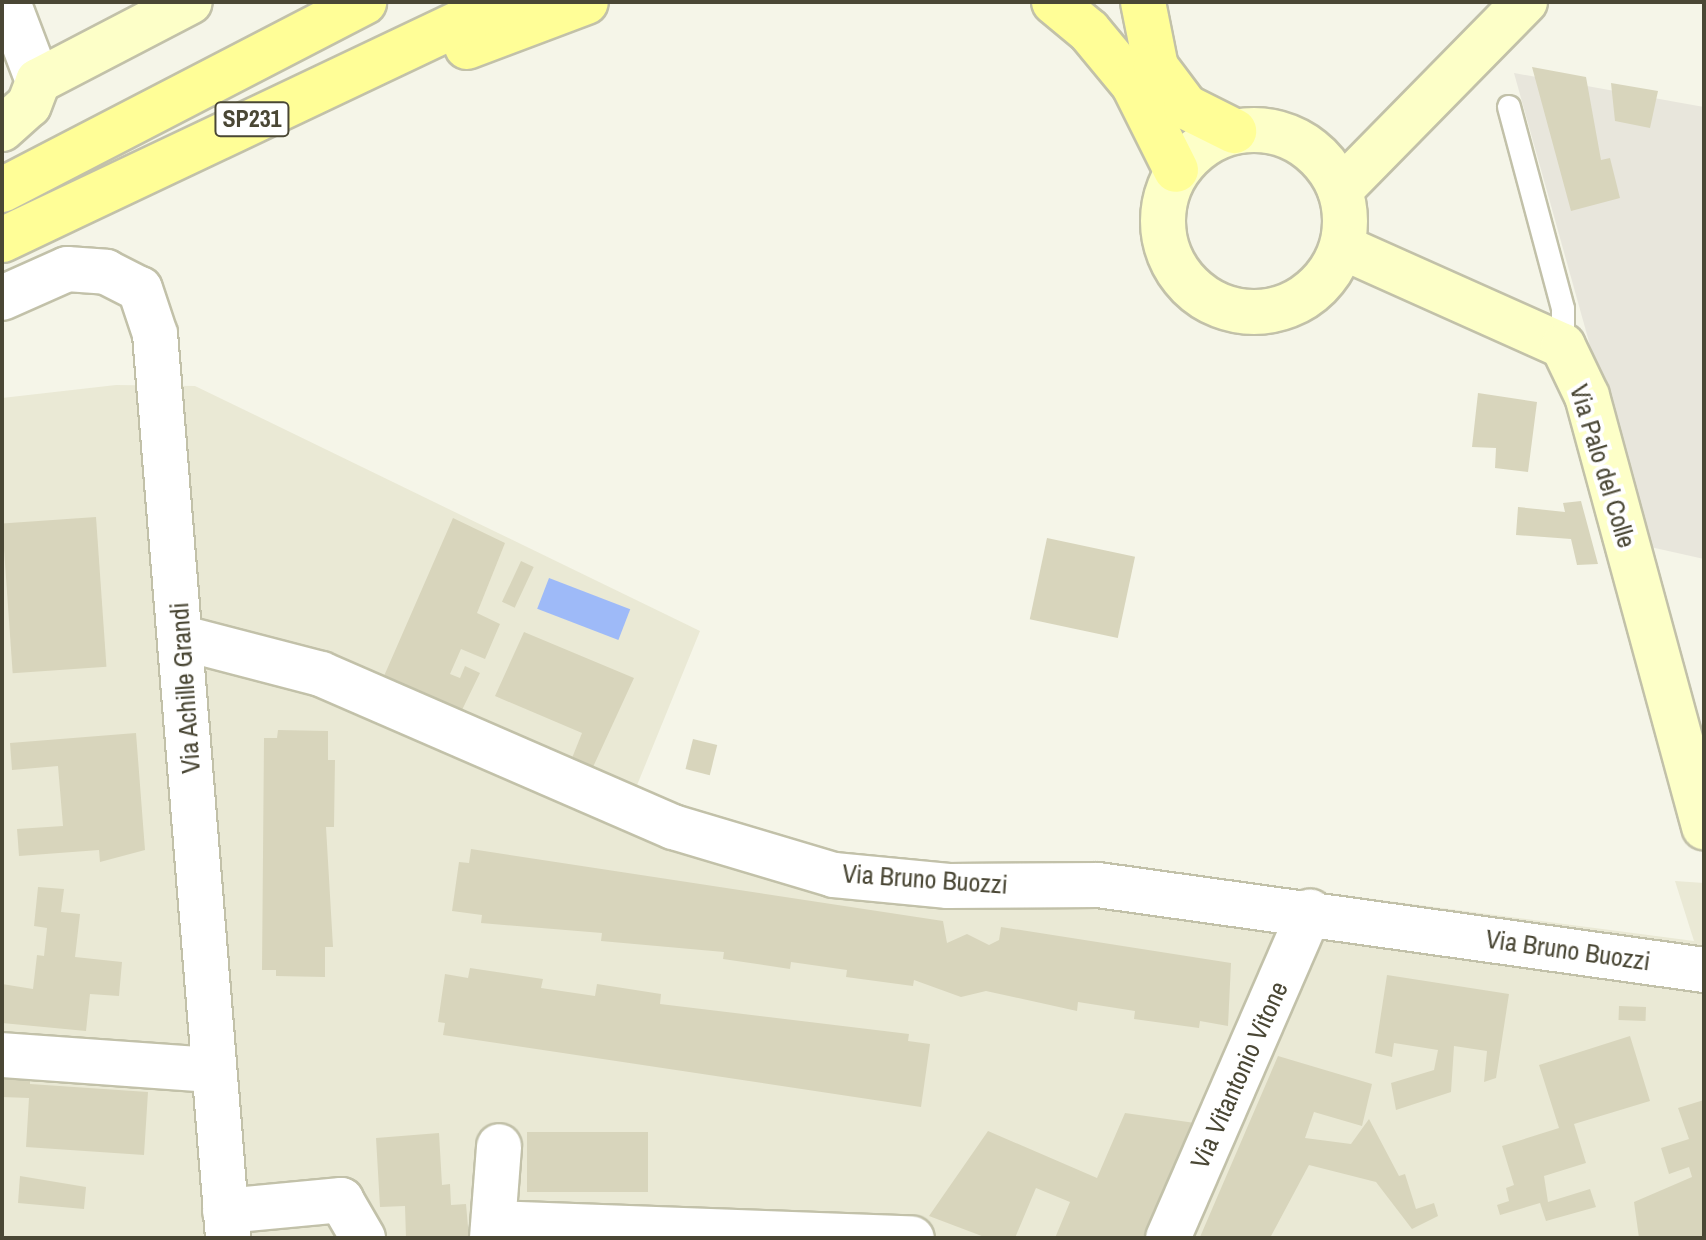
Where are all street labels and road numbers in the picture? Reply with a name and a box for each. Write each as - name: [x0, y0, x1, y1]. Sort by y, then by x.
- road number: SP231: [214, 99, 290, 139]
- street label: Via Palo del Colle: [1563, 381, 1643, 551]
- street label: Via Achille Grandi: [163, 601, 207, 775]
- street label: Via Bruno Buozzi: [841, 858, 1009, 900]
- street label: Via Bruno Buozzi: [1484, 923, 1652, 977]
- street label: Via Vitantonio Vitone: [1184, 977, 1294, 1173]

